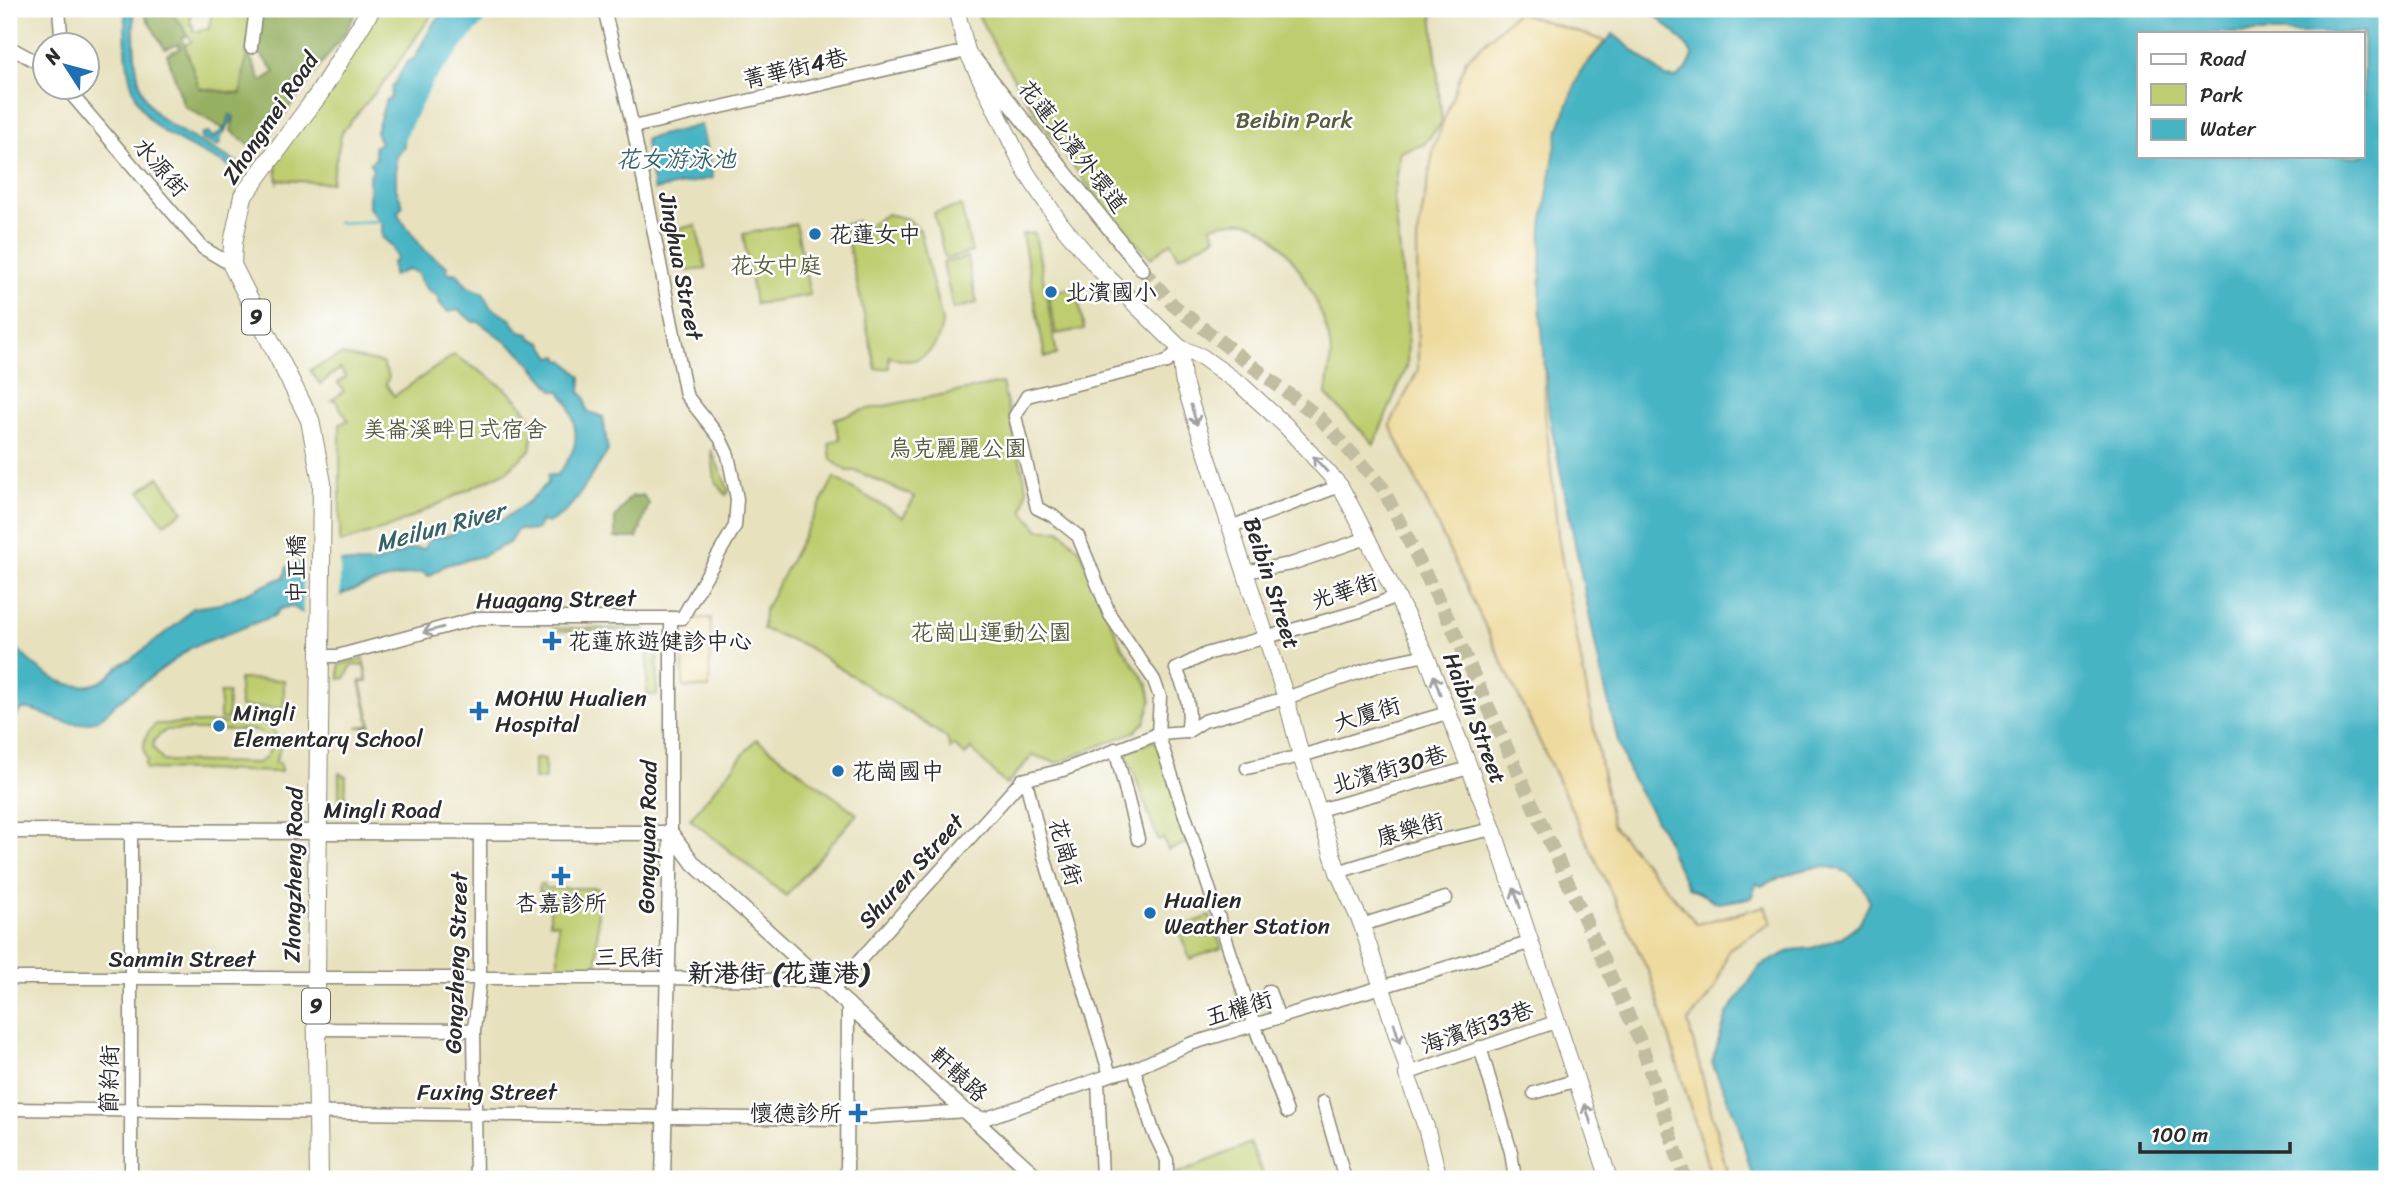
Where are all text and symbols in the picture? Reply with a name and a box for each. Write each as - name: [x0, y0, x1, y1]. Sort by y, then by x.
- north arrow: [32, 32, 102, 102]
- legend: [2137, 32, 2364, 158]
- street label: 菁華街4巷: [739, 36, 853, 100]
- text: Road: [2200, 40, 2247, 78]
- text: N: [35, 41, 70, 72]
- street label: Zhongmei Road: [211, 42, 331, 193]
- street label: 花蓮北濱外環道: [1007, 70, 1138, 222]
- text: Park: [2200, 76, 2243, 114]
- park label: Beibin Park: [1235, 100, 1353, 141]
- text: Water: [2200, 110, 2257, 148]
- street label: 水源街: [123, 128, 199, 207]
- water label: 花女游泳池: [616, 138, 737, 180]
- street label: Jinghua Street: [646, 188, 715, 345]
- place label: 花蓮女中: [829, 214, 921, 255]
- marker: 花蓮女中: [807, 226, 823, 242]
- park label: 花女中庭: [730, 245, 822, 286]
- place label: 北濱國小: [1065, 272, 1157, 313]
- marker: 北濱國小: [1043, 284, 1059, 300]
- road number: 9: [242, 300, 270, 334]
- one-way arrow: [1188, 404, 1201, 426]
- park label: 美崙溪畔日式宿舍: [363, 409, 547, 450]
- park label: 烏克麗麗公園: [889, 428, 1027, 469]
- one-way arrow: [1312, 455, 1328, 473]
- water label: Meilun River: [371, 489, 513, 564]
- street label: Beibin Street: [1231, 512, 1312, 655]
- street label: 中正橋: [276, 535, 317, 604]
- street label: 光華街: [1305, 561, 1383, 622]
- street label: Huagang Street: [476, 578, 638, 621]
- park label: 花崗山運動公園: [911, 612, 1072, 653]
- place label: 花蓮旅遊健診中心: [568, 621, 752, 662]
- one-way arrow: [422, 625, 444, 638]
- marker: 花蓮旅遊健診中心: [542, 631, 562, 651]
- street label: Haibin Street: [1431, 646, 1518, 790]
- one-way arrow: [1430, 675, 1442, 697]
- place label: MOHW Hualien Hospital: [495, 678, 647, 745]
- street label: 大廈街: [1328, 685, 1406, 744]
- place label: Mingli Elementary School: [233, 693, 423, 760]
- marker: MOHW Hualien Hospital: [469, 701, 489, 721]
- marker: Mingli Elementary School: [211, 718, 227, 734]
- street label: 北濱街30巷: [1326, 733, 1453, 806]
- place label: 花崗國中: [852, 751, 944, 792]
- street label: Gongyuan Road: [626, 758, 669, 914]
- marker: 花崗國中: [830, 763, 846, 779]
- street label: Zhongzheng Road: [271, 785, 316, 963]
- street label: Mingli Road: [323, 790, 442, 831]
- street label: 康樂街: [1371, 800, 1449, 859]
- street label: Shuren Street: [848, 803, 976, 939]
- street label: 花崗街: [1037, 813, 1094, 891]
- marker: 杏嘉診所: [551, 866, 571, 886]
- street label: Gongzheng Street: [433, 870, 480, 1055]
- place label: Hualien Weather Station: [1164, 880, 1331, 947]
- place label: 杏嘉診所: [515, 883, 607, 924]
- one-way arrow: [1510, 888, 1522, 910]
- marker: Hualien Weather Station: [1142, 905, 1158, 921]
- street label: 三民街: [595, 937, 664, 978]
- street label: Sanmin Street: [109, 939, 257, 980]
- district label: 新港街 (花蓮港): [687, 950, 870, 996]
- street label: 五權街: [1200, 979, 1278, 1038]
- road number: 9: [302, 988, 330, 1024]
- street label: 海濱街33巷: [1415, 989, 1540, 1066]
- one-way arrow: [1391, 1022, 1404, 1044]
- street label: 軒轅路: [919, 1036, 998, 1113]
- street label: 節約街: [88, 1044, 131, 1114]
- street label: Fuxing Street: [417, 1072, 559, 1113]
- place label: 懷德診所: [750, 1093, 842, 1134]
- marker: 懷德診所: [848, 1103, 868, 1123]
- one-way arrow: [1581, 1103, 1594, 1125]
- scale bar: [2140, 1111, 2291, 1155]
- text: 100 m: [2151, 1116, 2208, 1154]

